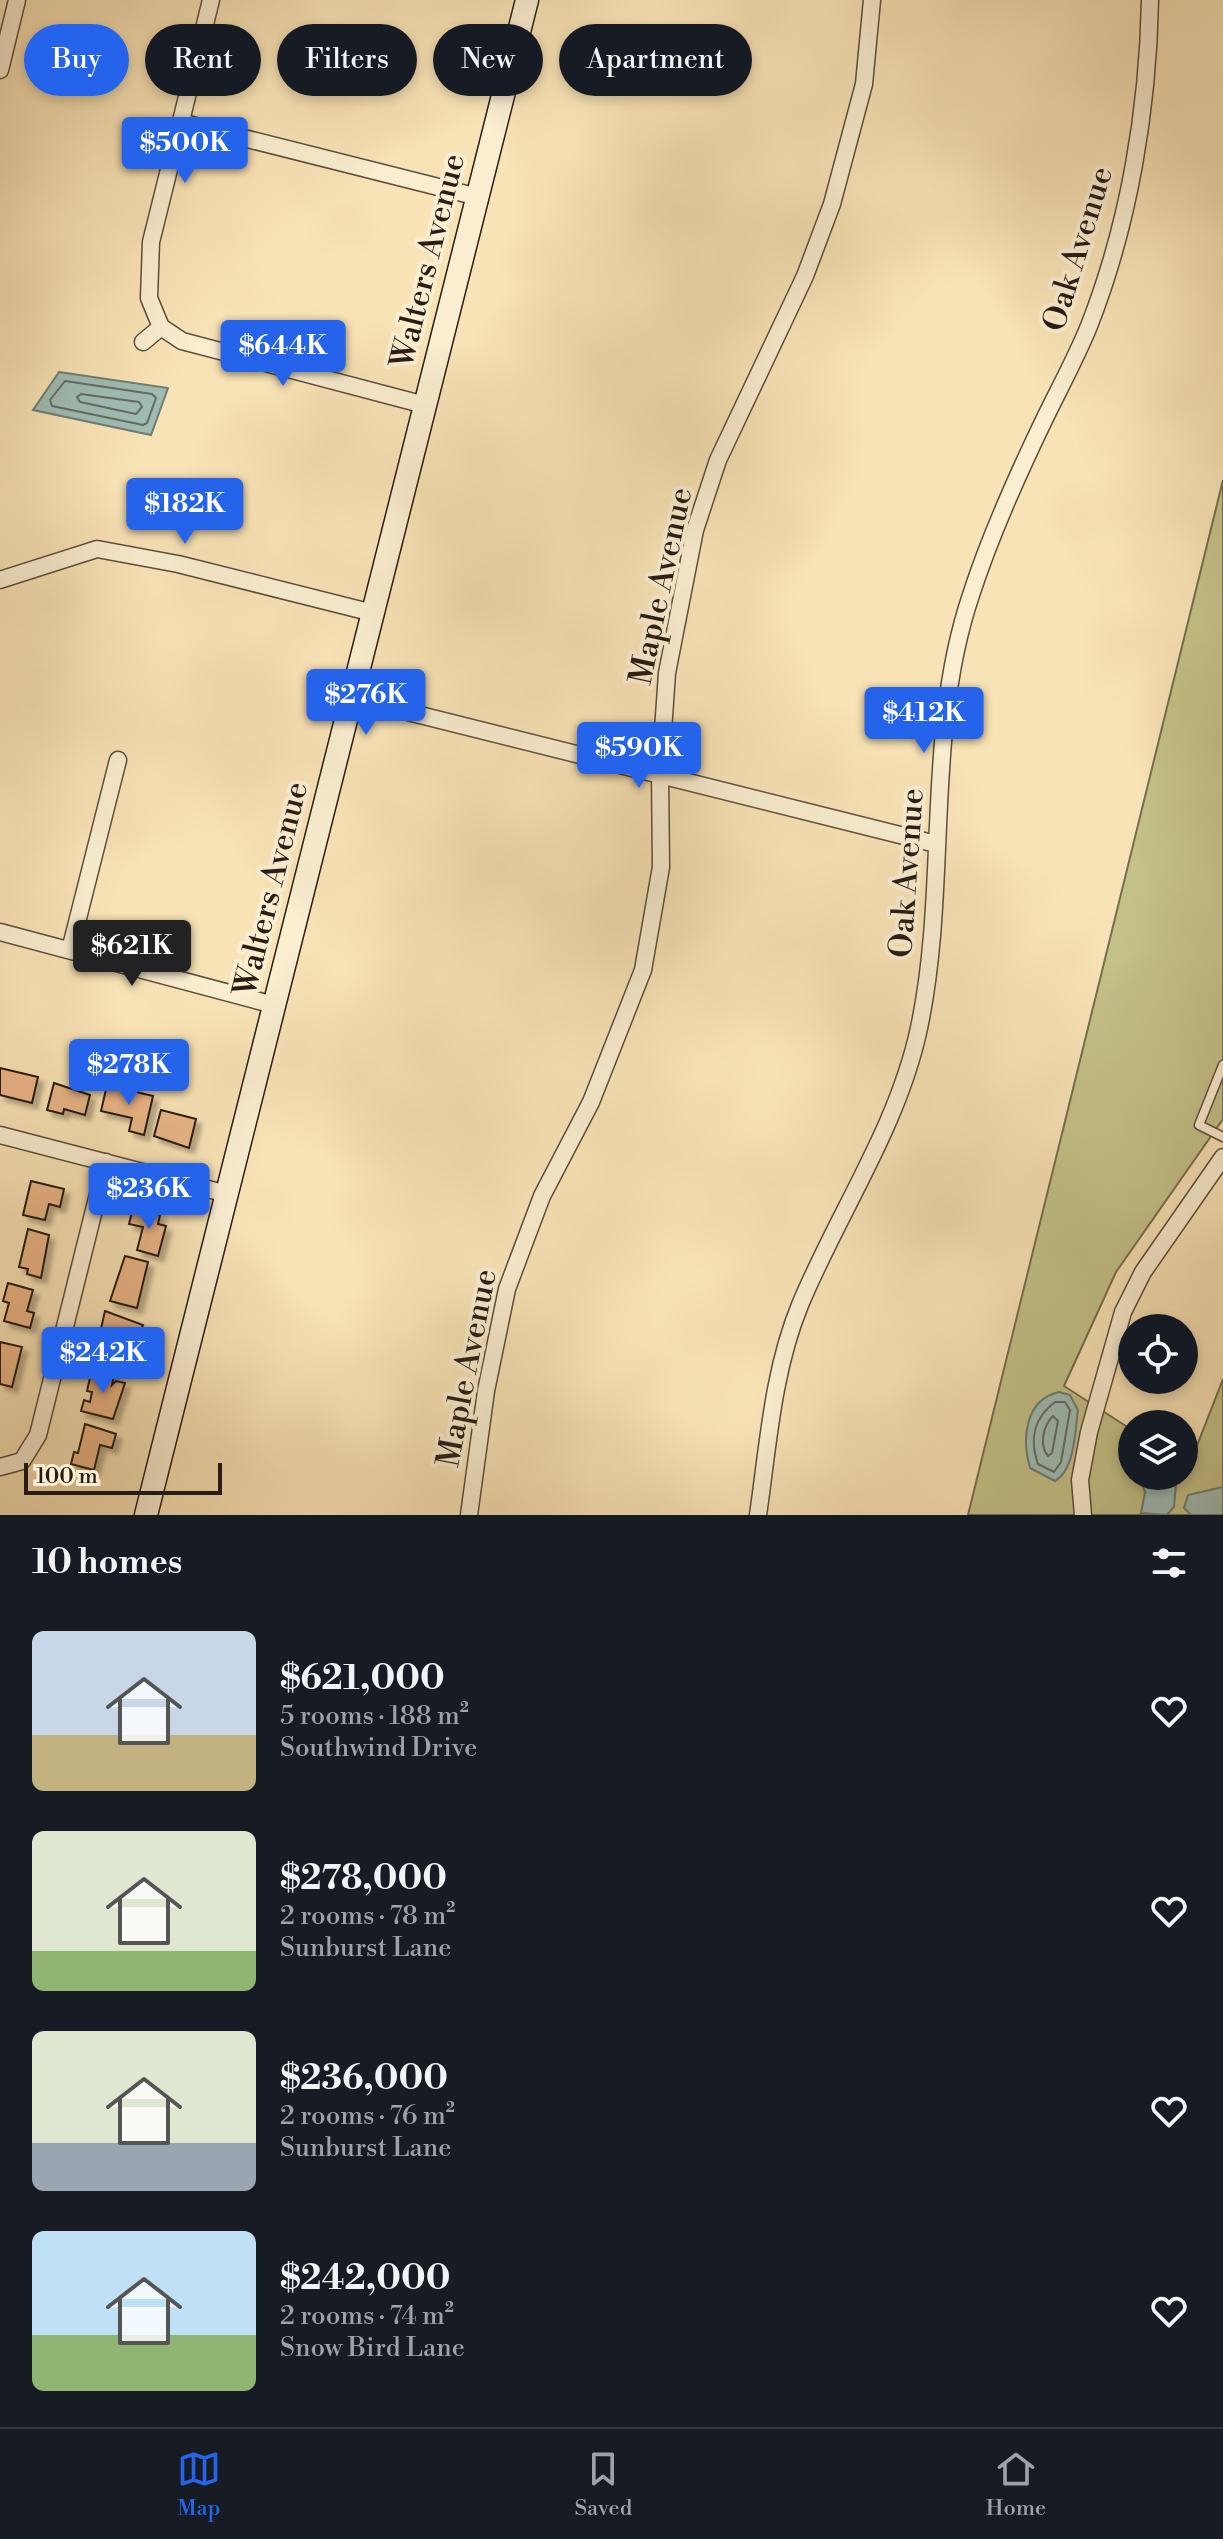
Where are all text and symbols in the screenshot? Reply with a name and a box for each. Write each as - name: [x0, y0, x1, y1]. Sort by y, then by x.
- chip: Buy: [24, 24, 129, 96]
- chip: Rent: [145, 24, 261, 96]
- chip: Filters: [277, 24, 417, 96]
- chip: New: [433, 24, 543, 96]
- chip: Apartment: [559, 24, 752, 96]
- pin: $500K: [129, 117, 241, 185]
- text: $500K: [140, 127, 230, 159]
- street label: Walters Avenue: [382, 150, 474, 373]
- street label: Oak Avenue: [1034, 162, 1122, 336]
- pin: $644K: [227, 320, 339, 388]
- text: $644K: [239, 330, 327, 362]
- pin: $182K: [129, 478, 241, 546]
- street label: Maple Avenue: [621, 484, 701, 688]
- text: $182K: [144, 488, 226, 520]
- pin: $276K: [310, 669, 422, 737]
- text: $276K: [324, 679, 408, 711]
- pin: $412K: [868, 687, 980, 755]
- text: $412K: [883, 697, 965, 729]
- pin: $590K: [583, 722, 695, 790]
- text: $590K: [595, 732, 683, 764]
- street label: Walters Avenue: [225, 778, 317, 1001]
- street label: Oak Avenue: [881, 787, 933, 959]
- pin: $621K: [76, 920, 188, 988]
- text: $621K: [91, 930, 173, 962]
- pin: $278K: [73, 1039, 185, 1107]
- text: $278K: [87, 1049, 171, 1081]
- pin: $236K: [93, 1163, 205, 1231]
- text: $236K: [107, 1173, 191, 1205]
- street label: Maple Avenue: [428, 1266, 506, 1470]
- map controls: [1118, 1314, 1198, 1490]
- button: locate: [1118, 1314, 1198, 1394]
- pin: $242K: [47, 1327, 159, 1395]
- text: $242K: [60, 1337, 146, 1369]
- button: layers: [1118, 1410, 1198, 1490]
- scale bar: [24, 1459, 222, 1495]
- text: 100 m: [36, 1463, 98, 1490]
- icon: filters: [1147, 1541, 1191, 1585]
- text: 10 homes: [32, 1542, 182, 1584]
- text: $621,000: [280, 1658, 445, 1700]
- icon: home: [96, 1663, 192, 1759]
- icon: heart: [1147, 1689, 1191, 1733]
- text: 5 rooms · 188 m²: [280, 1700, 469, 1732]
- text: Southwind Drive: [280, 1732, 478, 1764]
- text: $278,000: [280, 1858, 447, 1900]
- icon: home: [96, 1863, 192, 1959]
- icon: heart: [1147, 1889, 1191, 1933]
- text: 2 rooms · 78 m²: [280, 1900, 455, 1932]
- text: Sunburst Lane: [280, 1932, 451, 1964]
- text: $236,000: [280, 2058, 448, 2100]
- icon: home: [96, 2063, 192, 2159]
- icon: heart: [1147, 2089, 1191, 2133]
- text: 2 rooms · 76 m²: [280, 2100, 455, 2132]
- text: Sunburst Lane: [280, 2132, 451, 2164]
- text: $242,000: [280, 2258, 450, 2300]
- icon: home: [96, 2263, 192, 2359]
- icon: heart: [1147, 2289, 1191, 2333]
- text: 2 rooms · 74 m²: [280, 2300, 454, 2332]
- text: Snow Bird Lane: [280, 2332, 465, 2364]
- tab: Map: [177, 2447, 221, 2522]
- tab: Saved: [574, 2447, 632, 2522]
- tab: Home: [986, 2447, 1046, 2522]

